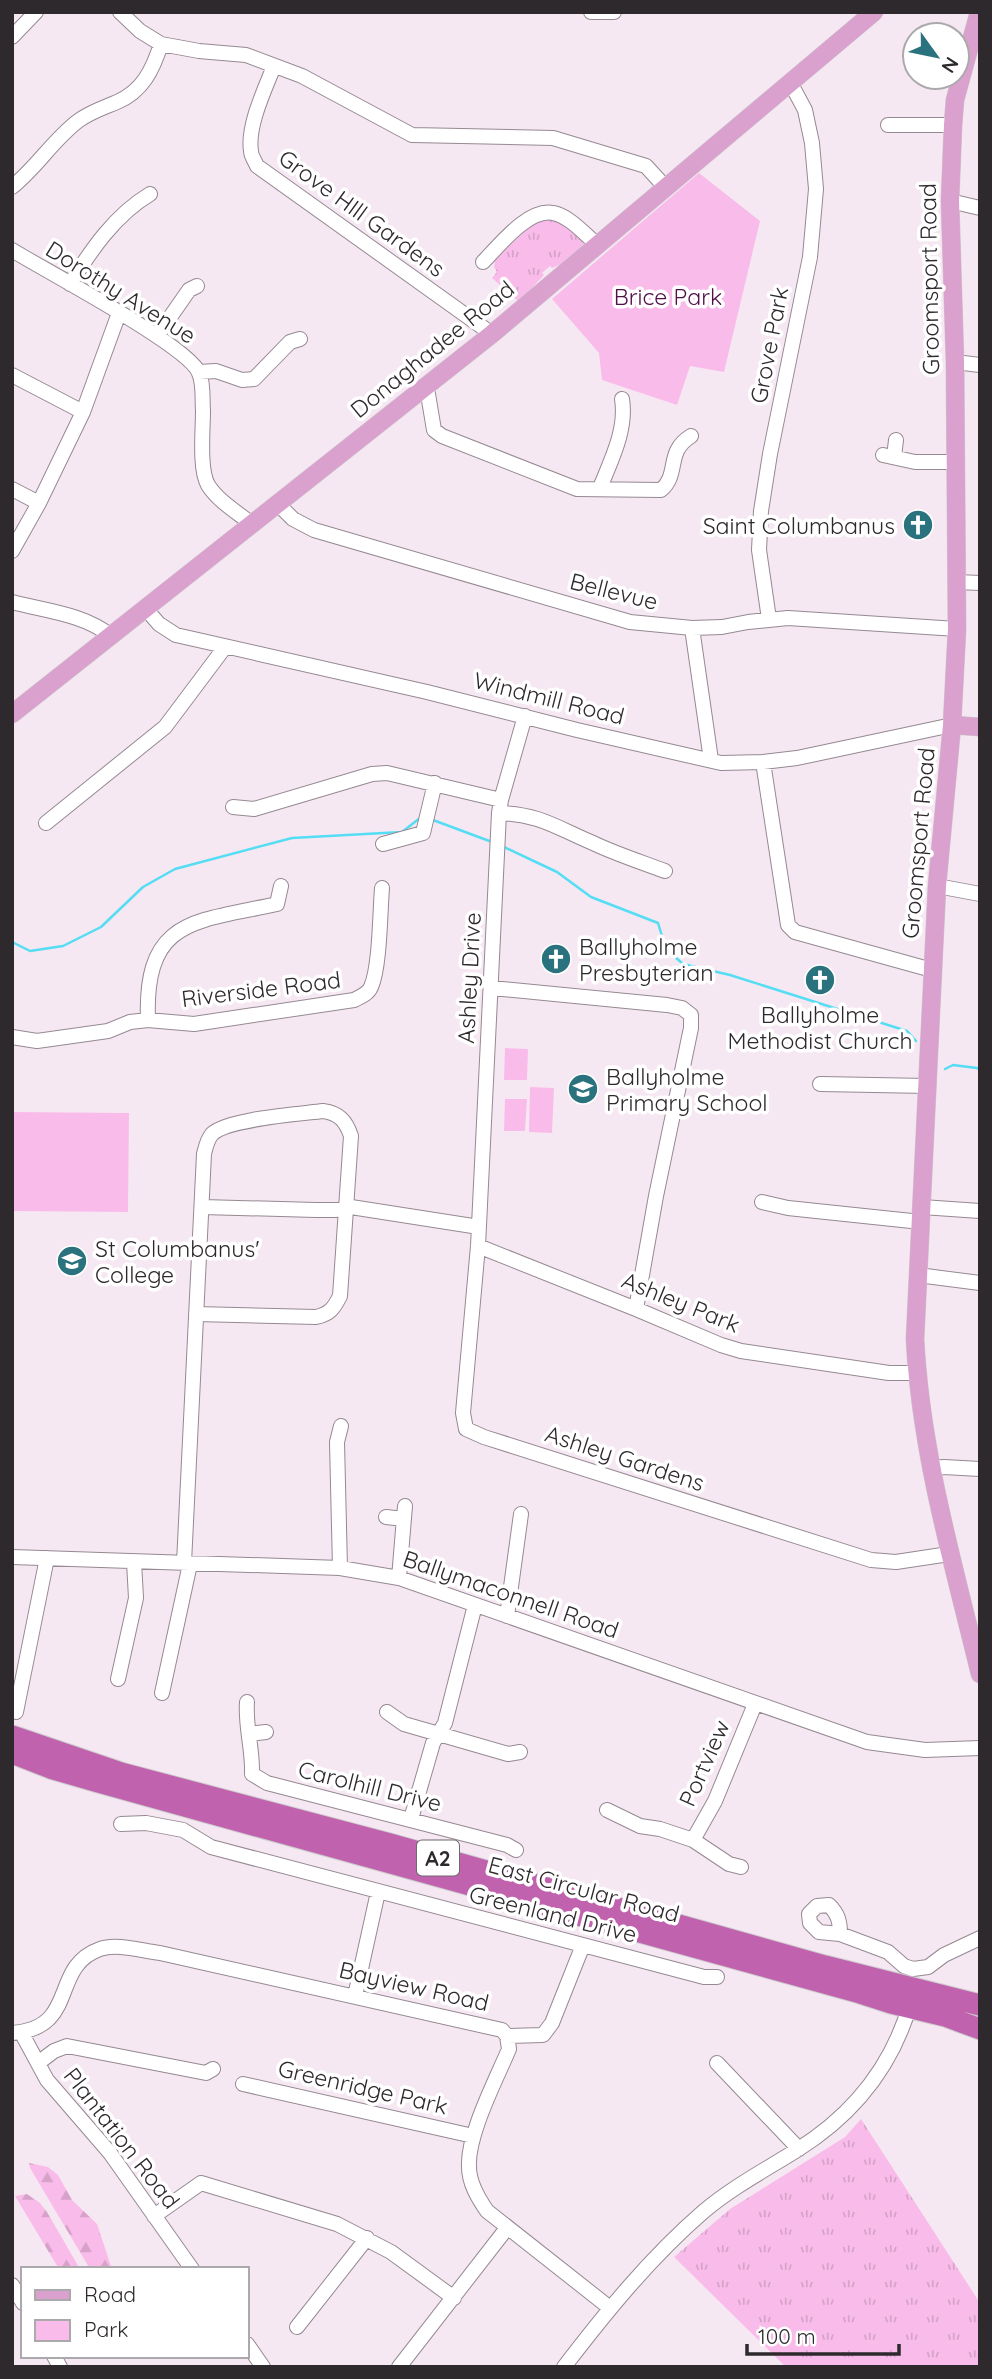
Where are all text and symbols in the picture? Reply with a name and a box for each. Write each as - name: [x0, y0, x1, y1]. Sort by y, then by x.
- north arrow: [901, 21, 971, 91]
- text: N: [936, 53, 964, 78]
- street label: Grove HIll Gardens: [273, 143, 451, 283]
- street label: Groomsport Road: [913, 183, 945, 375]
- street label: Dorothy Avenue: [41, 234, 201, 350]
- street label: Donaghadee Road: [344, 274, 520, 424]
- park label: Brice Park: [614, 282, 722, 311]
- street label: Grove Park: [743, 284, 795, 406]
- church icon: Saint Columbanus: [901, 508, 935, 542]
- place label: Saint Columbanus: [703, 511, 895, 540]
- street label: Bellevue: [567, 566, 661, 616]
- street label: Windmill Road: [471, 665, 627, 731]
- street label: Groomsport Road: [895, 746, 941, 940]
- street label: Ashley Drive: [451, 912, 487, 1044]
- place label: Ballyholme Presbyterian: [579, 932, 714, 987]
- church icon: Ballyholme Presbyterian: [539, 942, 573, 976]
- church icon: Ballyholme Methodist Church: [803, 963, 837, 997]
- street label: Riverside Road: [180, 965, 342, 1013]
- place label: Ballyholme Methodist Church: [728, 1000, 913, 1055]
- place label: Ballyholme Primary School: [606, 1062, 768, 1117]
- school or university icon: Ballyholme Primary School: [566, 1072, 600, 1106]
- place label: St Columbanus' College: [95, 1234, 260, 1289]
- school or university icon: St Columbanus' College: [55, 1244, 89, 1278]
- street label: Ashley Park: [618, 1265, 744, 1339]
- street label: Ashley Gardens: [542, 1419, 708, 1497]
- street label: Ballymaconnell Road: [399, 1543, 623, 1645]
- street label: Portview: [672, 1715, 736, 1811]
- street label: Carolhill Drive: [295, 1754, 445, 1818]
- road number: A2: [417, 1840, 459, 1876]
- street label: East Circular Road: [485, 1850, 683, 1928]
- street label: Greenland Drive: [466, 1879, 640, 1949]
- street label: Bayview Road: [336, 1955, 492, 2017]
- street label: Greenridge Park: [275, 2053, 451, 2121]
- street label: Plantation Road: [58, 2062, 186, 2214]
- legend: [21, 2267, 248, 2358]
- text: Road: [84, 2281, 136, 2307]
- scale bar: [747, 2312, 899, 2356]
- text: Park: [84, 2316, 128, 2342]
- text: 100 m: [758, 2323, 816, 2349]

